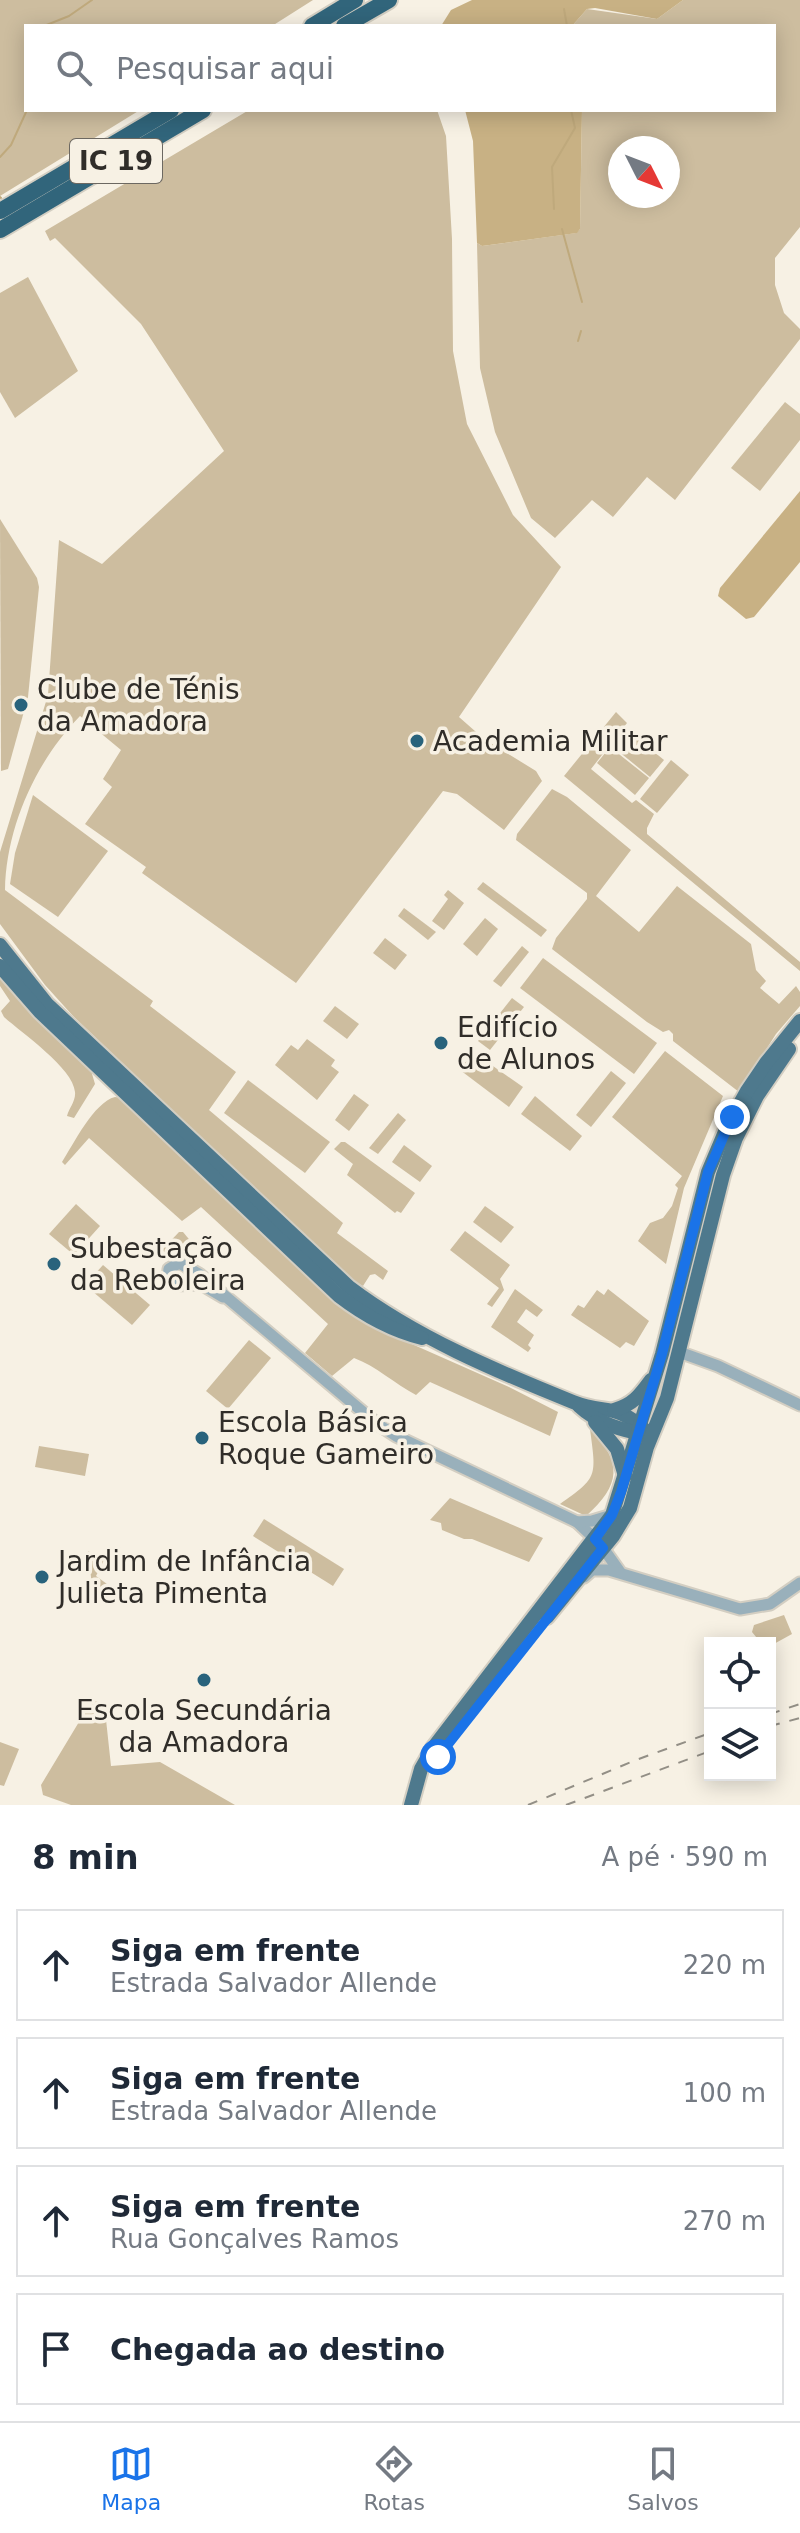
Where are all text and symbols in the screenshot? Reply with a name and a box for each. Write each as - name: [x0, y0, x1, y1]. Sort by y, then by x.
- search box: [24, 24, 776, 112]
- icon: search: [52, 46, 96, 90]
- text: Pesquisar aqui: [116, 51, 334, 86]
- north arrow: [608, 136, 680, 208]
- road number: IC 19: [70, 139, 162, 183]
- place label: Clube de Ténis da Amadora: [37, 673, 240, 738]
- marker: Clube de Ténis da Amadora: [12, 696, 30, 714]
- place label: Academia Militar: [433, 725, 668, 758]
- marker: Academia Militar: [408, 732, 426, 750]
- place label: Edifício de Alunos: [457, 1011, 595, 1076]
- marker: Edifício de Alunos: [432, 1034, 450, 1052]
- route end: [714, 1099, 750, 1135]
- place label: Subestação da Reboleira: [70, 1232, 246, 1297]
- marker: Subestação da Reboleira: [45, 1255, 63, 1273]
- place label: Escola Básica Roque Gameiro: [218, 1406, 434, 1471]
- marker: Escola Básica Roque Gameiro: [193, 1429, 211, 1447]
- place label: Jardim de Infância Julieta Pimenta: [56, 1545, 311, 1610]
- marker: Jardim de Infância Julieta Pimenta: [33, 1568, 51, 1586]
- map controls: [704, 1637, 776, 1781]
- button: locate: [704, 1637, 776, 1709]
- marker: Escola Secundária da Amadora: [195, 1671, 213, 1689]
- place label: Escola Secundária da Amadora: [76, 1694, 332, 1759]
- button: layers: [704, 1709, 776, 1781]
- route start: [420, 1739, 456, 1775]
- text: 8 min: [32, 1837, 139, 1877]
- text: A pé · 590 m: [601, 1842, 768, 1872]
- text: Siga em frente: [110, 1933, 360, 1968]
- icon: ahead: [34, 1943, 78, 1987]
- text: 220 m: [683, 1950, 766, 1980]
- text: Estrada Salvador Allende: [110, 1968, 437, 1998]
- text: Siga em frente: [110, 2061, 360, 2096]
- icon: ahead: [34, 2071, 78, 2115]
- text: 100 m: [683, 2078, 766, 2108]
- text: Estrada Salvador Allende: [110, 2096, 437, 2126]
- text: Siga em frente: [110, 2189, 360, 2224]
- icon: ahead: [34, 2199, 78, 2243]
- text: 270 m: [683, 2206, 766, 2236]
- text: Rua Gonçalves Ramos: [110, 2224, 399, 2254]
- icon: arrive: [34, 2327, 78, 2371]
- text: Chegada ao destino: [110, 2332, 445, 2367]
- tab: Mapa: [101, 2442, 161, 2515]
- tab: Rotas: [364, 2442, 425, 2515]
- tab: Salvos: [627, 2442, 699, 2515]

